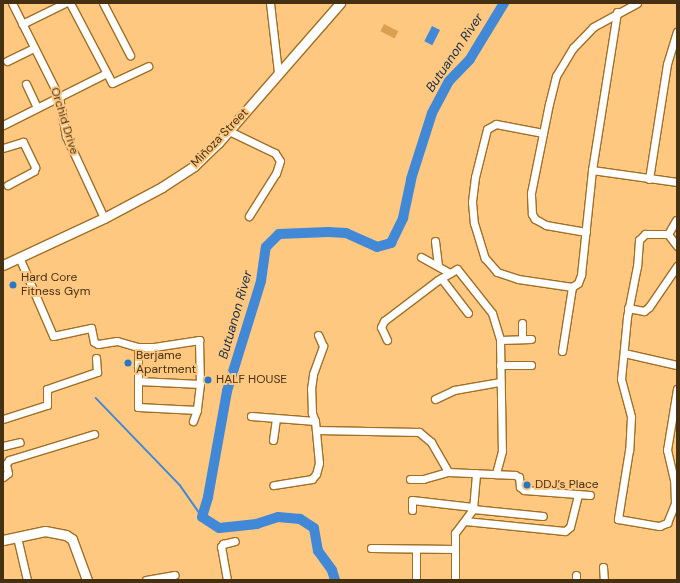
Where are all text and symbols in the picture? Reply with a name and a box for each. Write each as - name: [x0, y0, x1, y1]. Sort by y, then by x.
- water label: Butuanon River: [423, 11, 487, 95]
- street label: Orchid Drive: [47, 86, 81, 156]
- street label: Miñoza Street: [188, 106, 252, 170]
- water label: Butuanon River: [216, 269, 256, 361]
- place label: Hard Core Fitness Gym: [21, 271, 90, 299]
- marker: Hard Core Fitness Gym: [8, 280, 18, 290]
- place label: Berjame Apartment: [136, 349, 196, 377]
- marker: Berjame Apartment: [123, 358, 133, 368]
- place label: HALF HOUSE: [216, 373, 287, 387]
- marker: HALF HOUSE: [203, 375, 213, 385]
- place label: DDJ’s Place: [535, 478, 599, 492]
- marker: DDJ’s Place: [522, 480, 532, 490]

